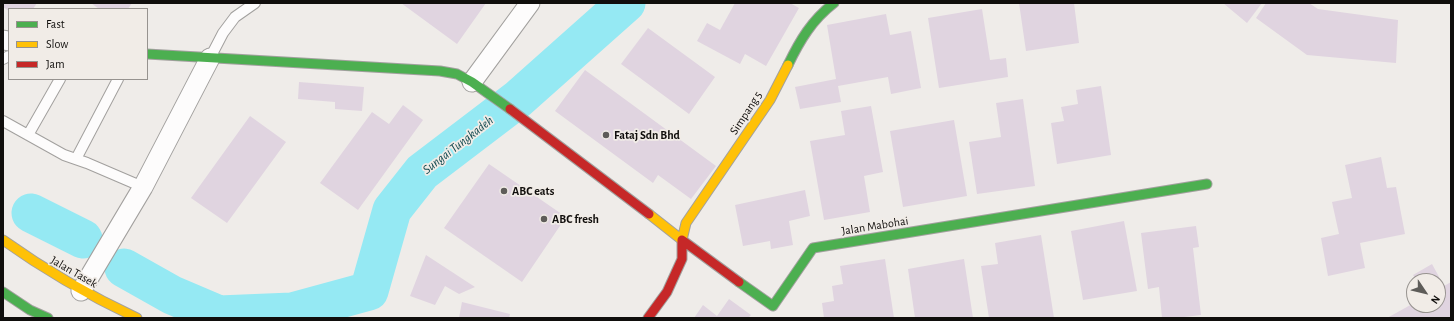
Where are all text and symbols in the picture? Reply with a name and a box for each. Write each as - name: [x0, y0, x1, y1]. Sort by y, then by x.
- legend: [8, 8, 148, 80]
- text: Fast: [46, 18, 65, 30]
- text: Slow: [46, 38, 68, 50]
- text: Jam: [46, 58, 65, 70]
- street label: Simpang 5: [727, 89, 765, 137]
- water label: Sungai Tungkadeh: [419, 112, 497, 178]
- place label: Fataj Sdn Bhd: [614, 128, 680, 142]
- marker: Fataj Sdn Bhd: [601, 130, 611, 140]
- place label: ABC eats: [512, 184, 554, 198]
- marker: ABC eats: [499, 186, 509, 196]
- place label: ABC fresh: [552, 212, 599, 226]
- marker: ABC fresh: [539, 214, 549, 224]
- street label: Jalan Mabohai: [841, 214, 909, 238]
- street label: Jalan Tasek: [48, 253, 100, 291]
- north arrow: [1406, 273, 1446, 313]
- text: N: [1429, 293, 1442, 306]

